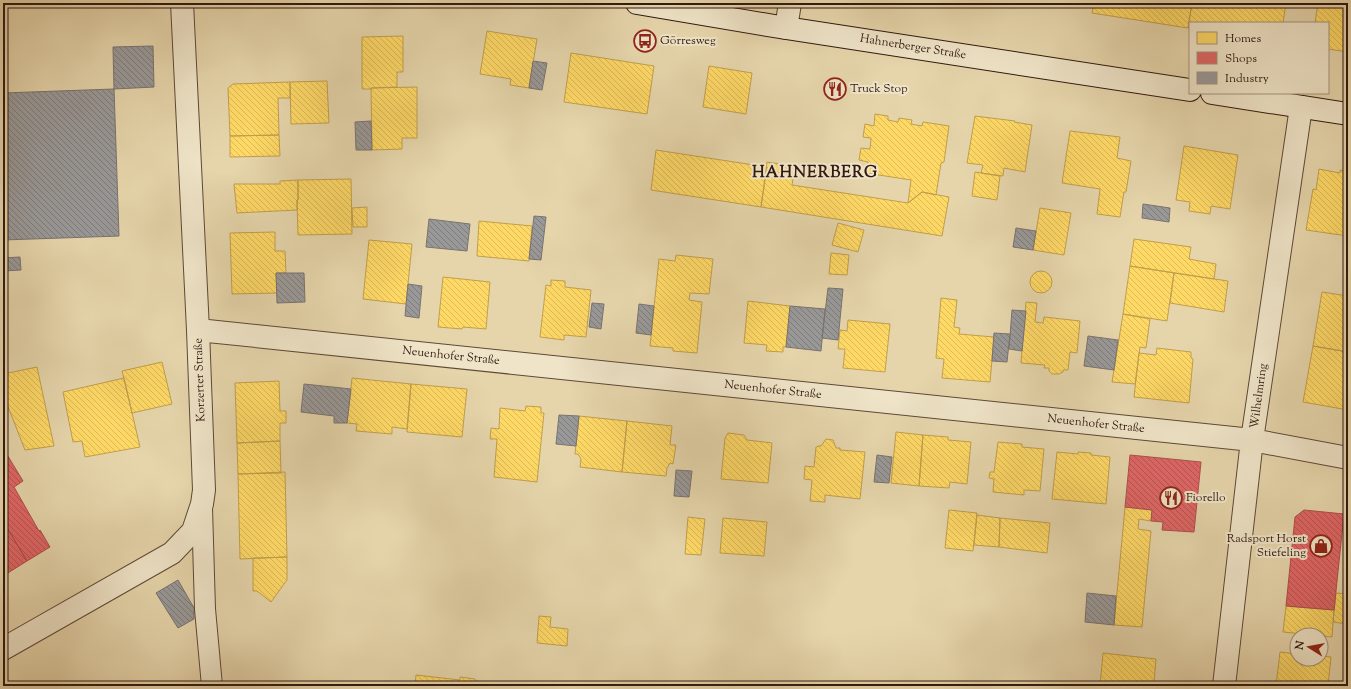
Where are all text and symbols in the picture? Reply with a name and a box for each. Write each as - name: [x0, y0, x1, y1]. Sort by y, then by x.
- legend: [1189, 22, 1329, 94]
- bus stop icon: Görresweg: [632, 28, 658, 54]
- street label: Hahnerberger Straße: [859, 30, 968, 64]
- text: Homes: [1225, 30, 1261, 48]
- place label: Görresweg: [660, 32, 716, 50]
- text: Shops: [1225, 50, 1257, 68]
- text: Industry: [1225, 70, 1269, 88]
- restaurant icon: Truck Stop: [822, 76, 848, 102]
- place label: Truck Stop: [850, 80, 908, 98]
- district label: HAHNERBERG: [752, 162, 878, 185]
- street label: Korzerter Straße: [190, 337, 210, 422]
- street label: Neuenhofer Straße: [401, 342, 501, 370]
- street label: Wilhelmring: [1246, 362, 1273, 430]
- street label: Neuenhofer Straße: [723, 376, 823, 404]
- street label: Neuenhofer Straße: [1046, 410, 1146, 438]
- restaurant icon: Fiorello: [1158, 485, 1184, 511]
- place label: Fiorello: [1186, 489, 1226, 507]
- place label: Radsport Horst Stiefeling: [1227, 530, 1306, 562]
- shop icon: Radsport Horst Stiefeling: [1308, 533, 1334, 559]
- north arrow: [1289, 627, 1329, 667]
- text: N: [1291, 639, 1309, 652]

